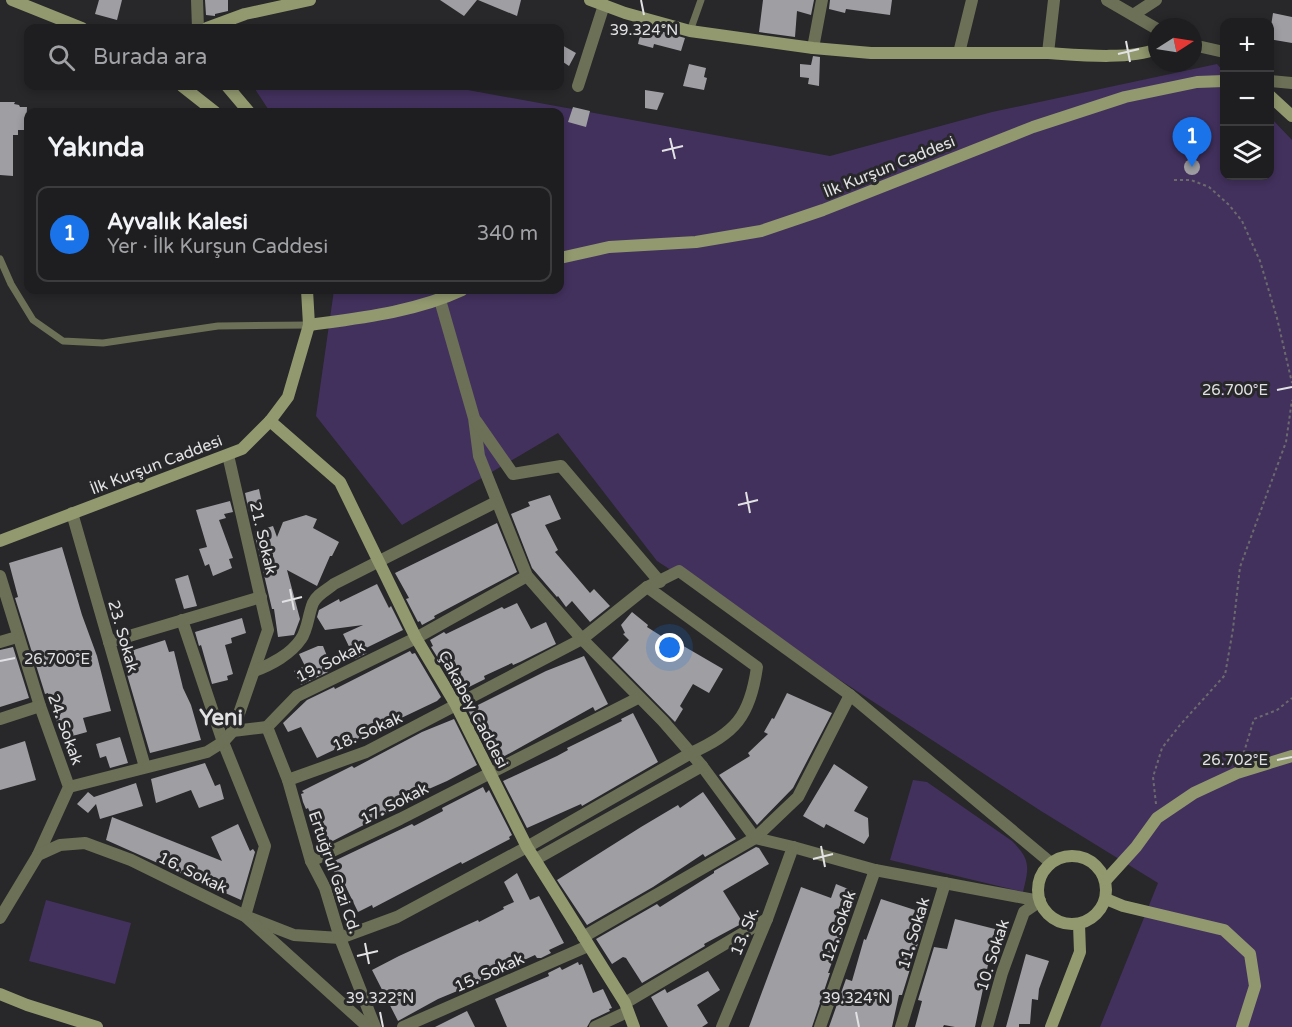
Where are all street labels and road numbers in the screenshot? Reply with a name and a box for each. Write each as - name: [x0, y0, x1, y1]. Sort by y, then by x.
- street label: İlk Kurşun Caddesi: [821, 131, 958, 202]
- street label: İlk Kurşun Caddesi: [87, 430, 225, 499]
- street label: 21. Sokak: [245, 500, 281, 577]
- street label: 23. Sokak: [103, 598, 143, 675]
- street label: 19. Sokak: [293, 637, 368, 687]
- street label: Çakabey Caddesi: [434, 647, 513, 772]
- street label: 24. Sokak: [43, 691, 87, 768]
- street label: 18. Sokak: [329, 708, 406, 756]
- street label: 17. Sokak: [357, 778, 432, 829]
- street label: Ertuğrul Gazi Cd.: [304, 808, 364, 936]
- street label: 16. Sokak: [155, 848, 231, 898]
- street label: 12. Sokak: [817, 888, 861, 965]
- street label: 11. Sokak: [894, 895, 934, 972]
- street label: 13. Sk.: [726, 904, 764, 959]
- street label: 10. Sokak: [972, 917, 1014, 994]
- street label: 15. Sokak: [451, 949, 528, 997]

